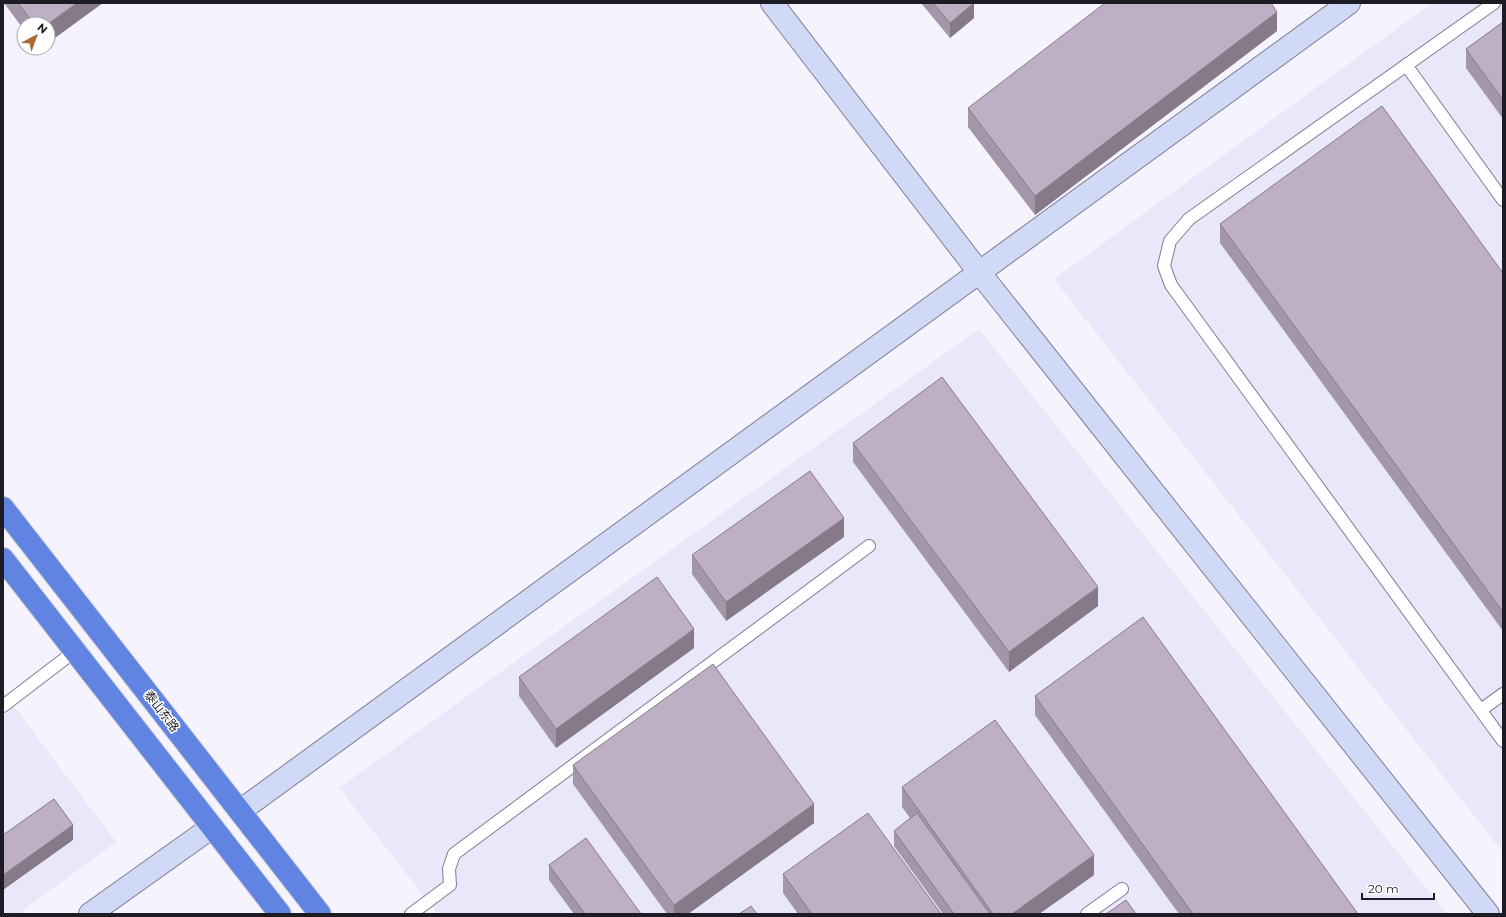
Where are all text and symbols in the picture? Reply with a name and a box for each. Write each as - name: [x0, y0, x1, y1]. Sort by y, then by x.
- north arrow: [16, 16, 56, 56]
- text: N: [35, 20, 51, 37]
- street label: 泰山东路: [141, 687, 183, 735]
- scale bar: [1362, 875, 1434, 901]
- text: 20 m: [1368, 881, 1399, 896]

